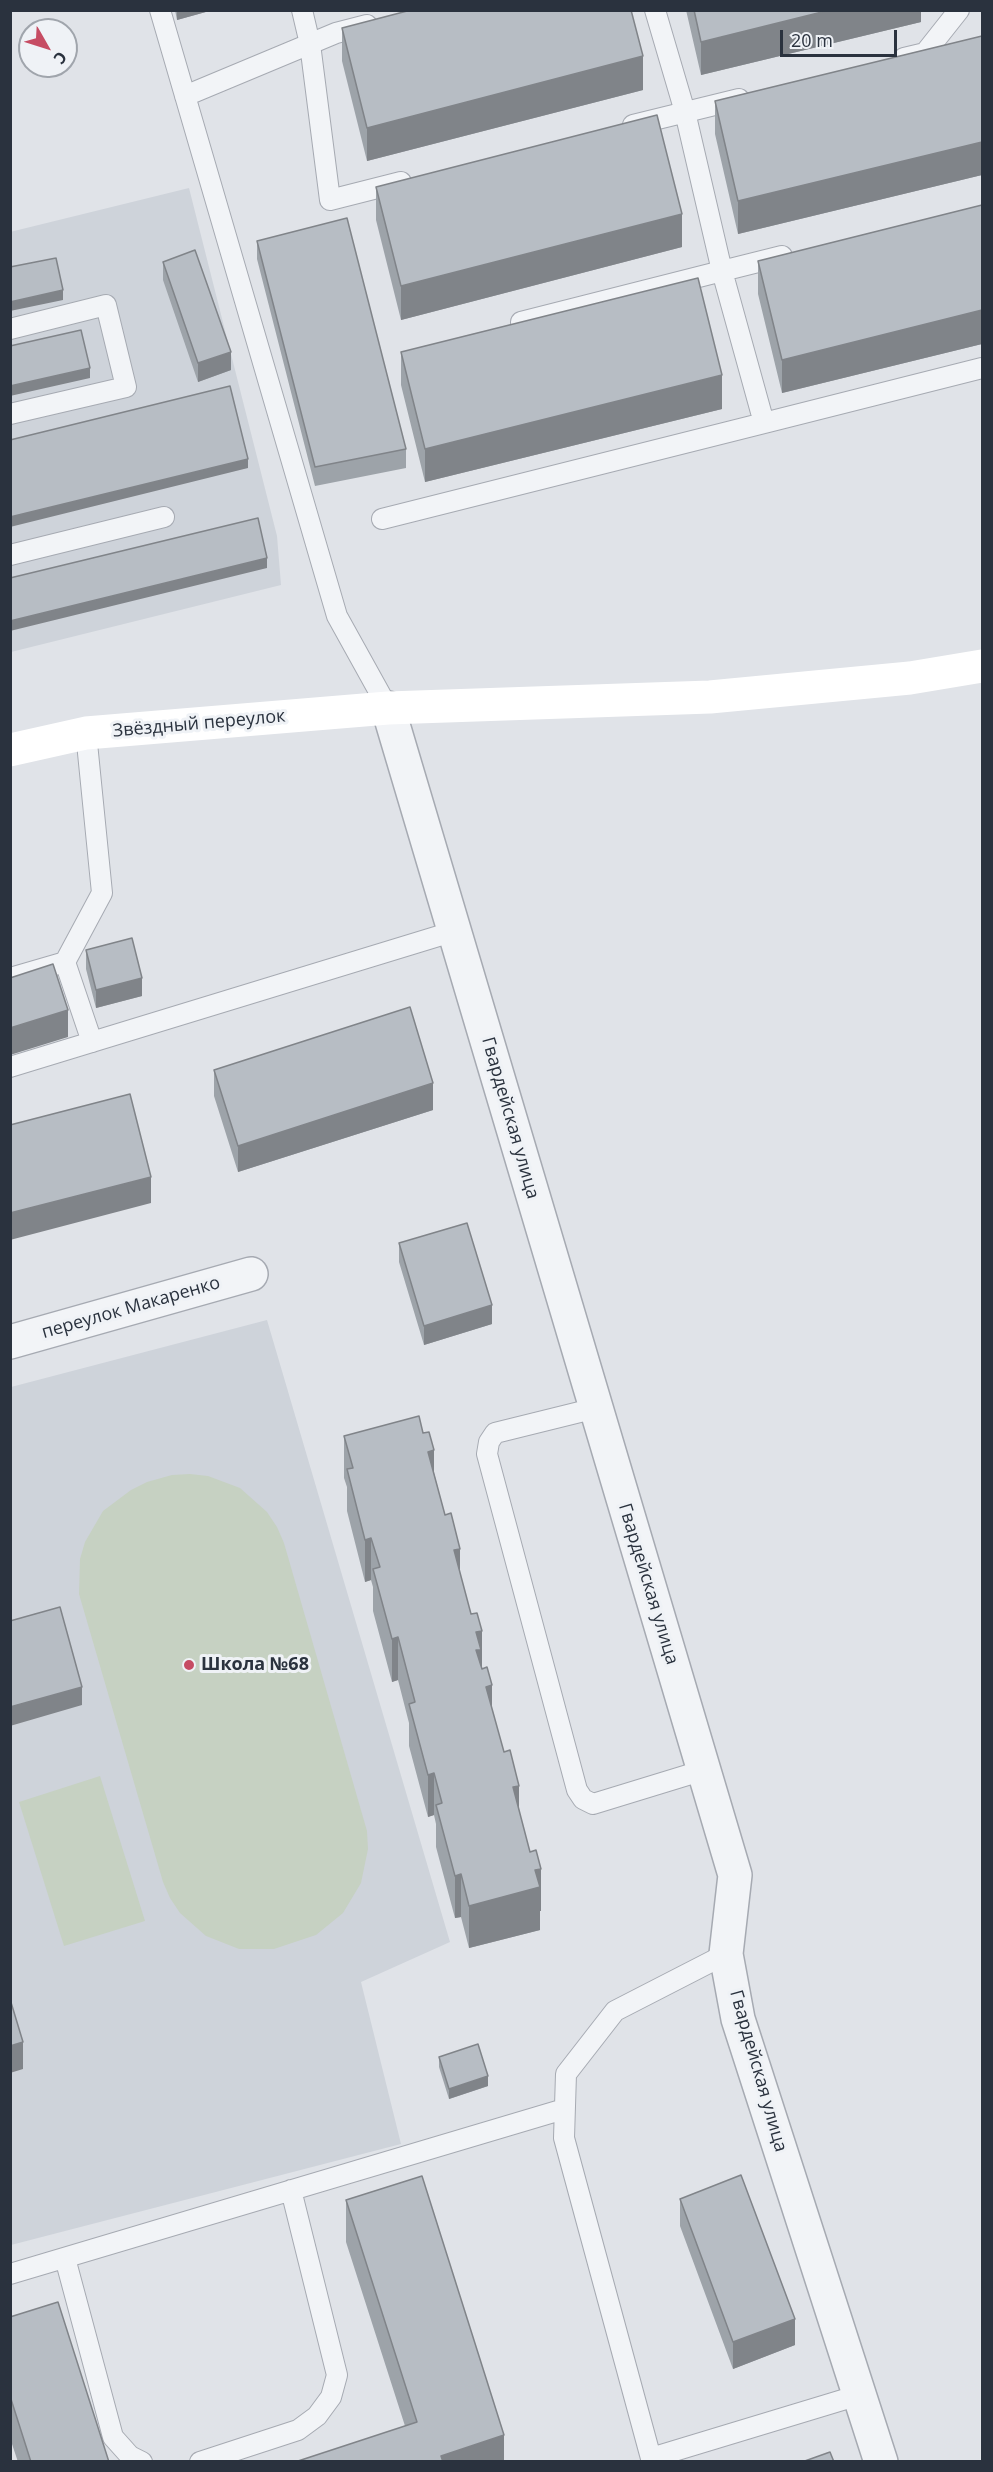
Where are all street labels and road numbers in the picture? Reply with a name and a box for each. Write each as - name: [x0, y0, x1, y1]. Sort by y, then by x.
- street label: Звёздный переулок: [112, 706, 286, 742]
- street label: Гвардейская улица: [477, 1035, 543, 1201]
- street label: переулок Макаренко: [39, 1272, 223, 1344]
- street label: Гвардейская улица: [613, 1501, 683, 1667]
- street label: Гвардейская улица: [725, 1988, 791, 2154]

